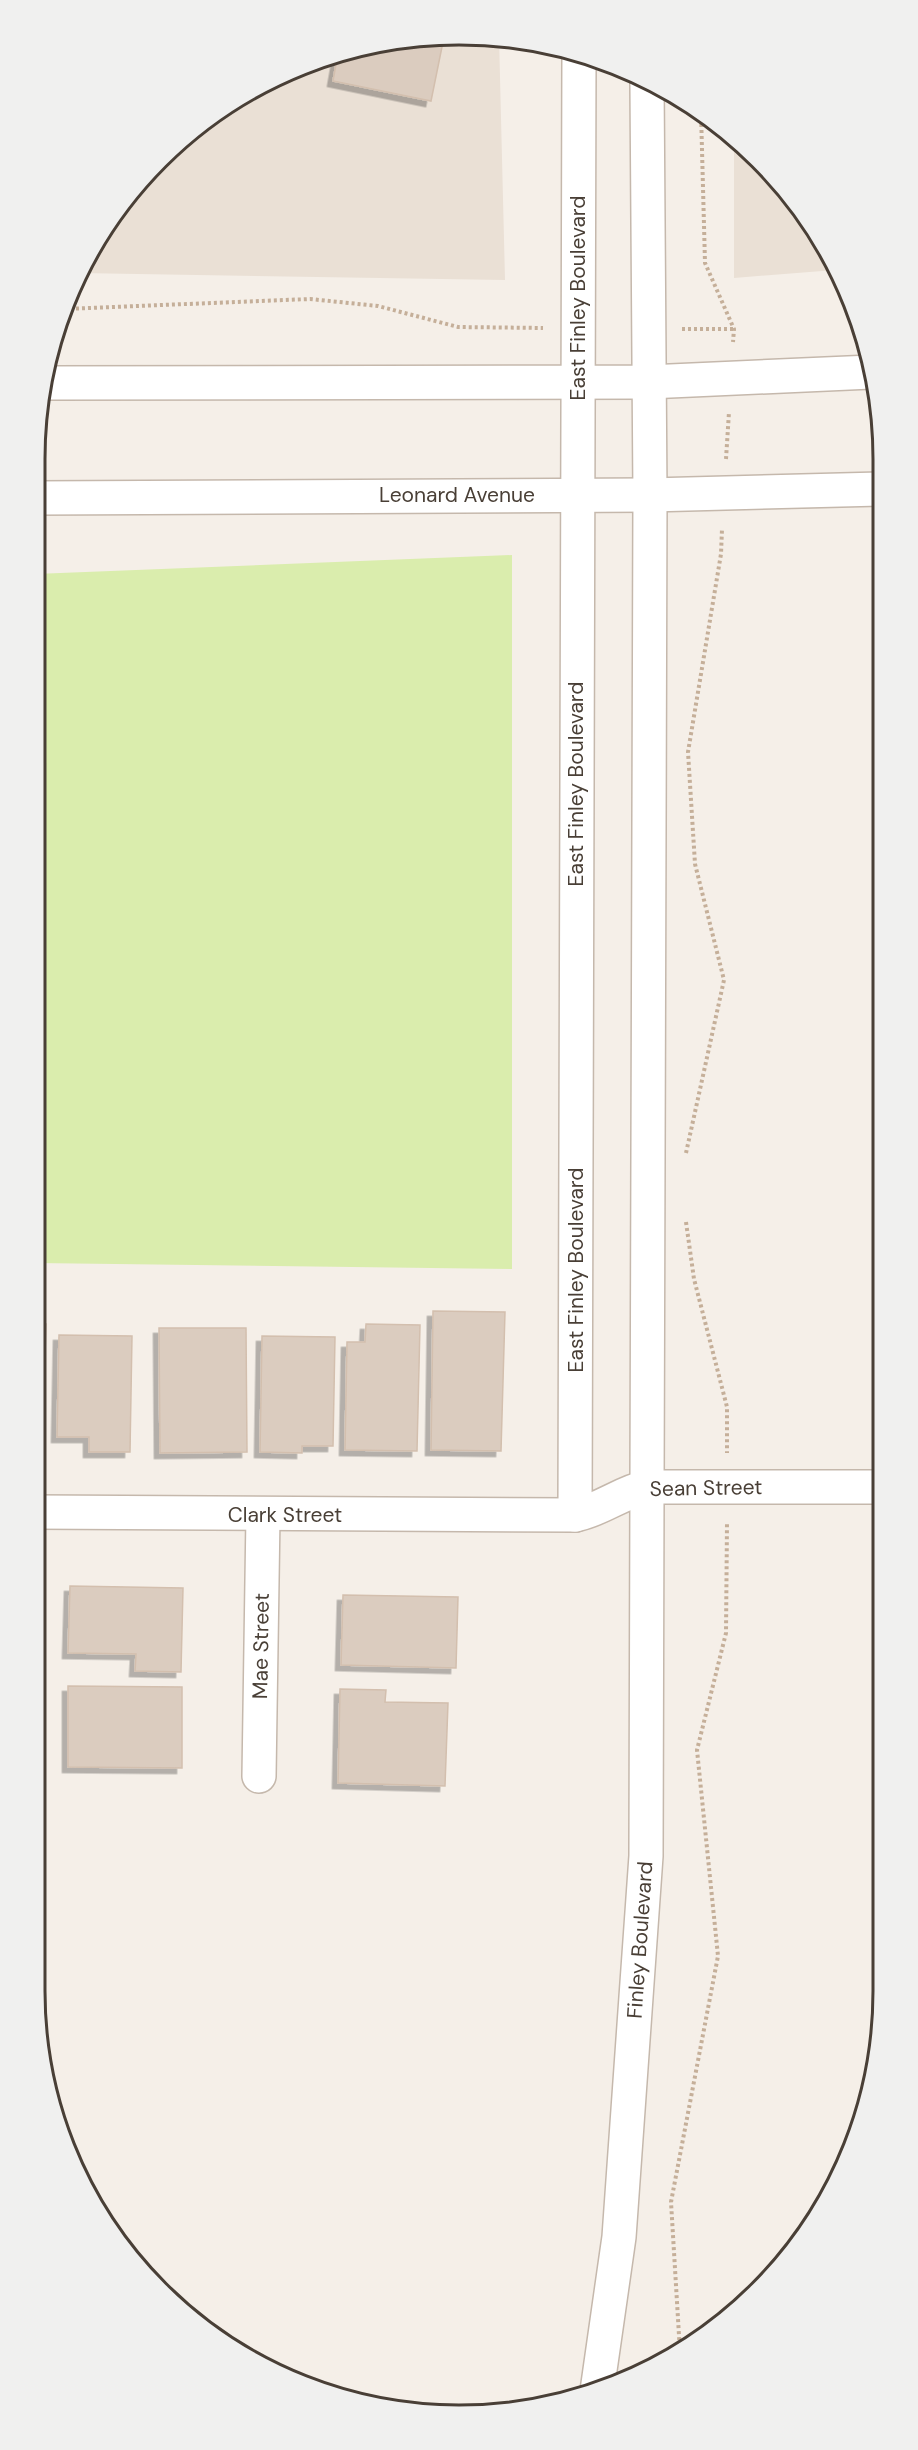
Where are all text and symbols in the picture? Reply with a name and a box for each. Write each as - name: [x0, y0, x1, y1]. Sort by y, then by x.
- street label: East Finley Boulevard: [564, 196, 592, 400]
- street label: Leonard Avenue: [379, 481, 535, 509]
- street label: East Finley Boulevard: [562, 682, 590, 886]
- street label: East Finley Boulevard: [562, 1168, 590, 1372]
- street label: Sean Street: [649, 1473, 763, 1503]
- street label: Clark Street: [228, 1501, 342, 1529]
- street label: Mae Street: [246, 1593, 276, 1699]
- street label: Finley Boulevard: [621, 1860, 659, 2020]

